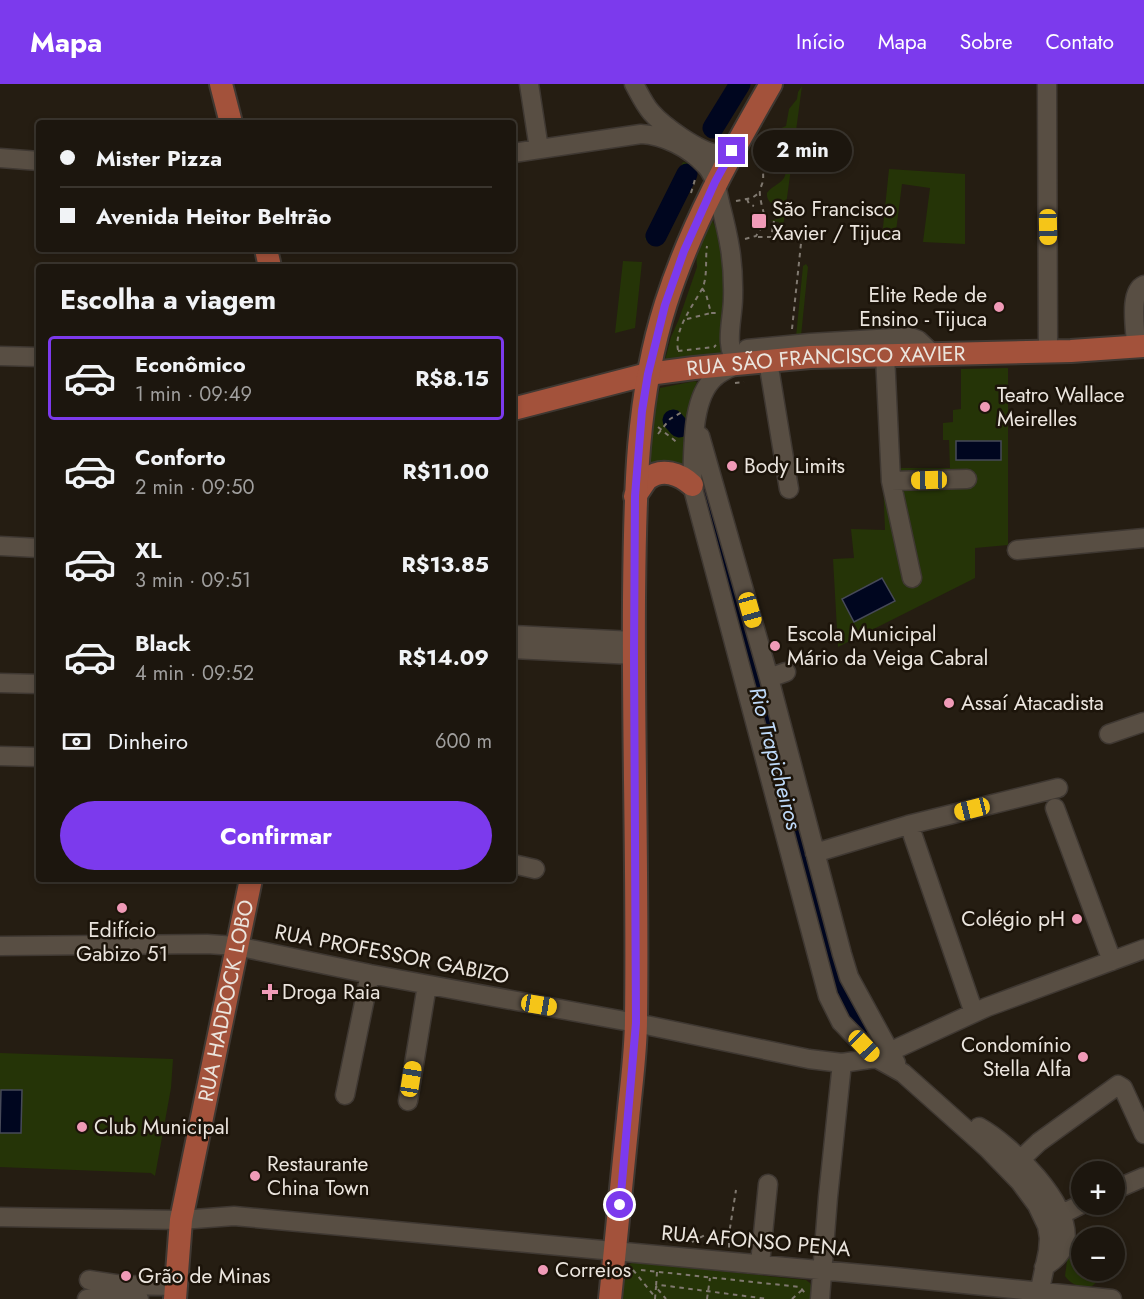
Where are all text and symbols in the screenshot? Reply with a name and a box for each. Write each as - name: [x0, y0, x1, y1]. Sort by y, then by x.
- text: Mapa: [30, 22, 102, 63]
- text: Início: [796, 27, 845, 57]
- text: Mapa: [878, 27, 927, 57]
- text: Sobre: [960, 27, 1012, 57]
- text: Contato: [1045, 27, 1114, 57]
- callout: 2 min: [753, 130, 852, 172]
- text: 2 min: [776, 136, 829, 165]
- route end: [718, 137, 745, 164]
- text: Mister Pizza: [96, 142, 222, 174]
- place label: São Francisco Xavier / Tijuca: [772, 194, 901, 248]
- text: Avenida Heitor Beltrão: [96, 200, 331, 232]
- car: [1039, 209, 1057, 245]
- marker: São Francisco Xavier / Tijuca: [750, 212, 768, 230]
- text: Escolha a viagem: [60, 280, 276, 319]
- place label: Elite Rede de Ensino - Tijuca: [859, 280, 987, 334]
- marker: Elite Rede de Ensino - Tijuca: [992, 300, 1006, 314]
- street label: RUA SÃO FRANCISCO XAVIER: [685, 338, 966, 384]
- text: Econômico: [135, 348, 246, 380]
- icon: car: [63, 351, 117, 405]
- text: R$8.15: [415, 362, 489, 394]
- text: 1 min · 09:49: [135, 380, 252, 409]
- place label: Teatro Wallace Meirelles: [997, 380, 1125, 434]
- marker: Teatro Wallace Meirelles: [978, 400, 992, 414]
- text: Conforto: [135, 441, 226, 473]
- icon: car: [63, 444, 117, 498]
- place label: Body Limits: [744, 451, 845, 481]
- text: R$11.00: [402, 455, 489, 487]
- marker: Body Limits: [725, 459, 739, 473]
- car: [911, 471, 947, 489]
- text: 2 min · 09:50: [135, 473, 254, 502]
- text: XL: [135, 534, 162, 566]
- icon: car: [63, 537, 117, 591]
- text: R$13.85: [401, 548, 489, 580]
- text: 3 min · 09:51: [135, 566, 251, 595]
- car: [736, 590, 764, 630]
- place label: Escola Municipal Mário da Veiga Cabral: [787, 619, 988, 673]
- text: Black: [135, 627, 191, 659]
- icon: car: [63, 630, 117, 684]
- marker: Escola Municipal Mário da Veiga Cabral: [768, 639, 782, 653]
- text: R$14.09: [398, 641, 489, 673]
- text: 4 min · 09:52: [135, 659, 254, 688]
- water label: Rio Trapicheiros: [742, 683, 810, 833]
- place label: Assaí Atacadista: [961, 688, 1104, 718]
- marker: Assaí Atacadista: [942, 696, 956, 710]
- icon: cash: [60, 725, 93, 758]
- text: Dinheiro: [108, 725, 188, 757]
- text: 600 m: [435, 727, 492, 756]
- car: [952, 796, 992, 822]
- button: Confirmar: [60, 801, 492, 870]
- street label: RUA HADDOCK LOBO: [191, 897, 261, 1104]
- marker: Edifício Gabizo 51: [115, 901, 129, 915]
- place label: Colégio pH: [961, 904, 1065, 934]
- marker: Colégio pH: [1070, 912, 1084, 926]
- place label: Edifício Gabizo 51: [76, 915, 168, 969]
- street label: RUA PROFESSOR GABIZO: [272, 917, 512, 991]
- place label: Droga Raia: [282, 977, 380, 1007]
- marker: Droga Raia: [263, 985, 277, 999]
- car: [520, 993, 558, 1017]
- car: [845, 1027, 883, 1065]
- place label: Condomínio Stella Alfa: [961, 1030, 1071, 1084]
- marker: Condomínio Stella Alfa: [1076, 1050, 1090, 1064]
- car: [399, 1060, 423, 1098]
- place label: Club Municipal: [94, 1112, 229, 1142]
- marker: Club Municipal: [75, 1120, 89, 1134]
- place label: Restaurante China Town: [267, 1149, 369, 1203]
- map controls: [1071, 1161, 1125, 1281]
- button: +: [1071, 1161, 1125, 1215]
- marker: Restaurante China Town: [248, 1169, 262, 1183]
- route start: [606, 1191, 633, 1218]
- street label: RUA AFONSO PENA: [660, 1218, 852, 1264]
- button: −: [1071, 1227, 1125, 1281]
- place label: Correios: [555, 1255, 631, 1285]
- place label: Grão de Minas: [138, 1261, 271, 1291]
- marker: Correios: [536, 1263, 550, 1277]
- marker: Grão de Minas: [119, 1269, 133, 1283]

